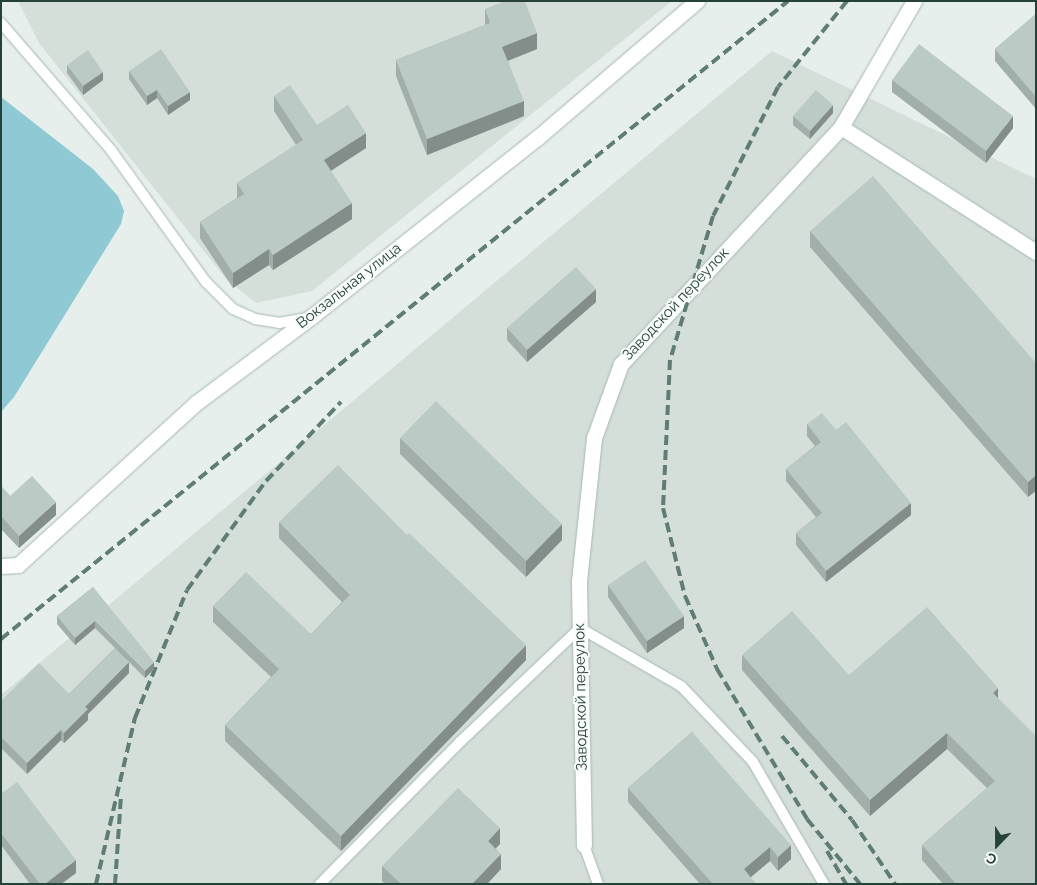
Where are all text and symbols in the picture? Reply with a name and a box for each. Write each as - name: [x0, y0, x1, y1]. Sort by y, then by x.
- street label: Вокзальная улица: [293, 239, 405, 333]
- street label: Заводской переулок: [619, 244, 733, 364]
- street label: Заводской переулок: [571, 623, 591, 771]
- north arrow: [972, 820, 1022, 870]
- text: С: [984, 850, 999, 868]

